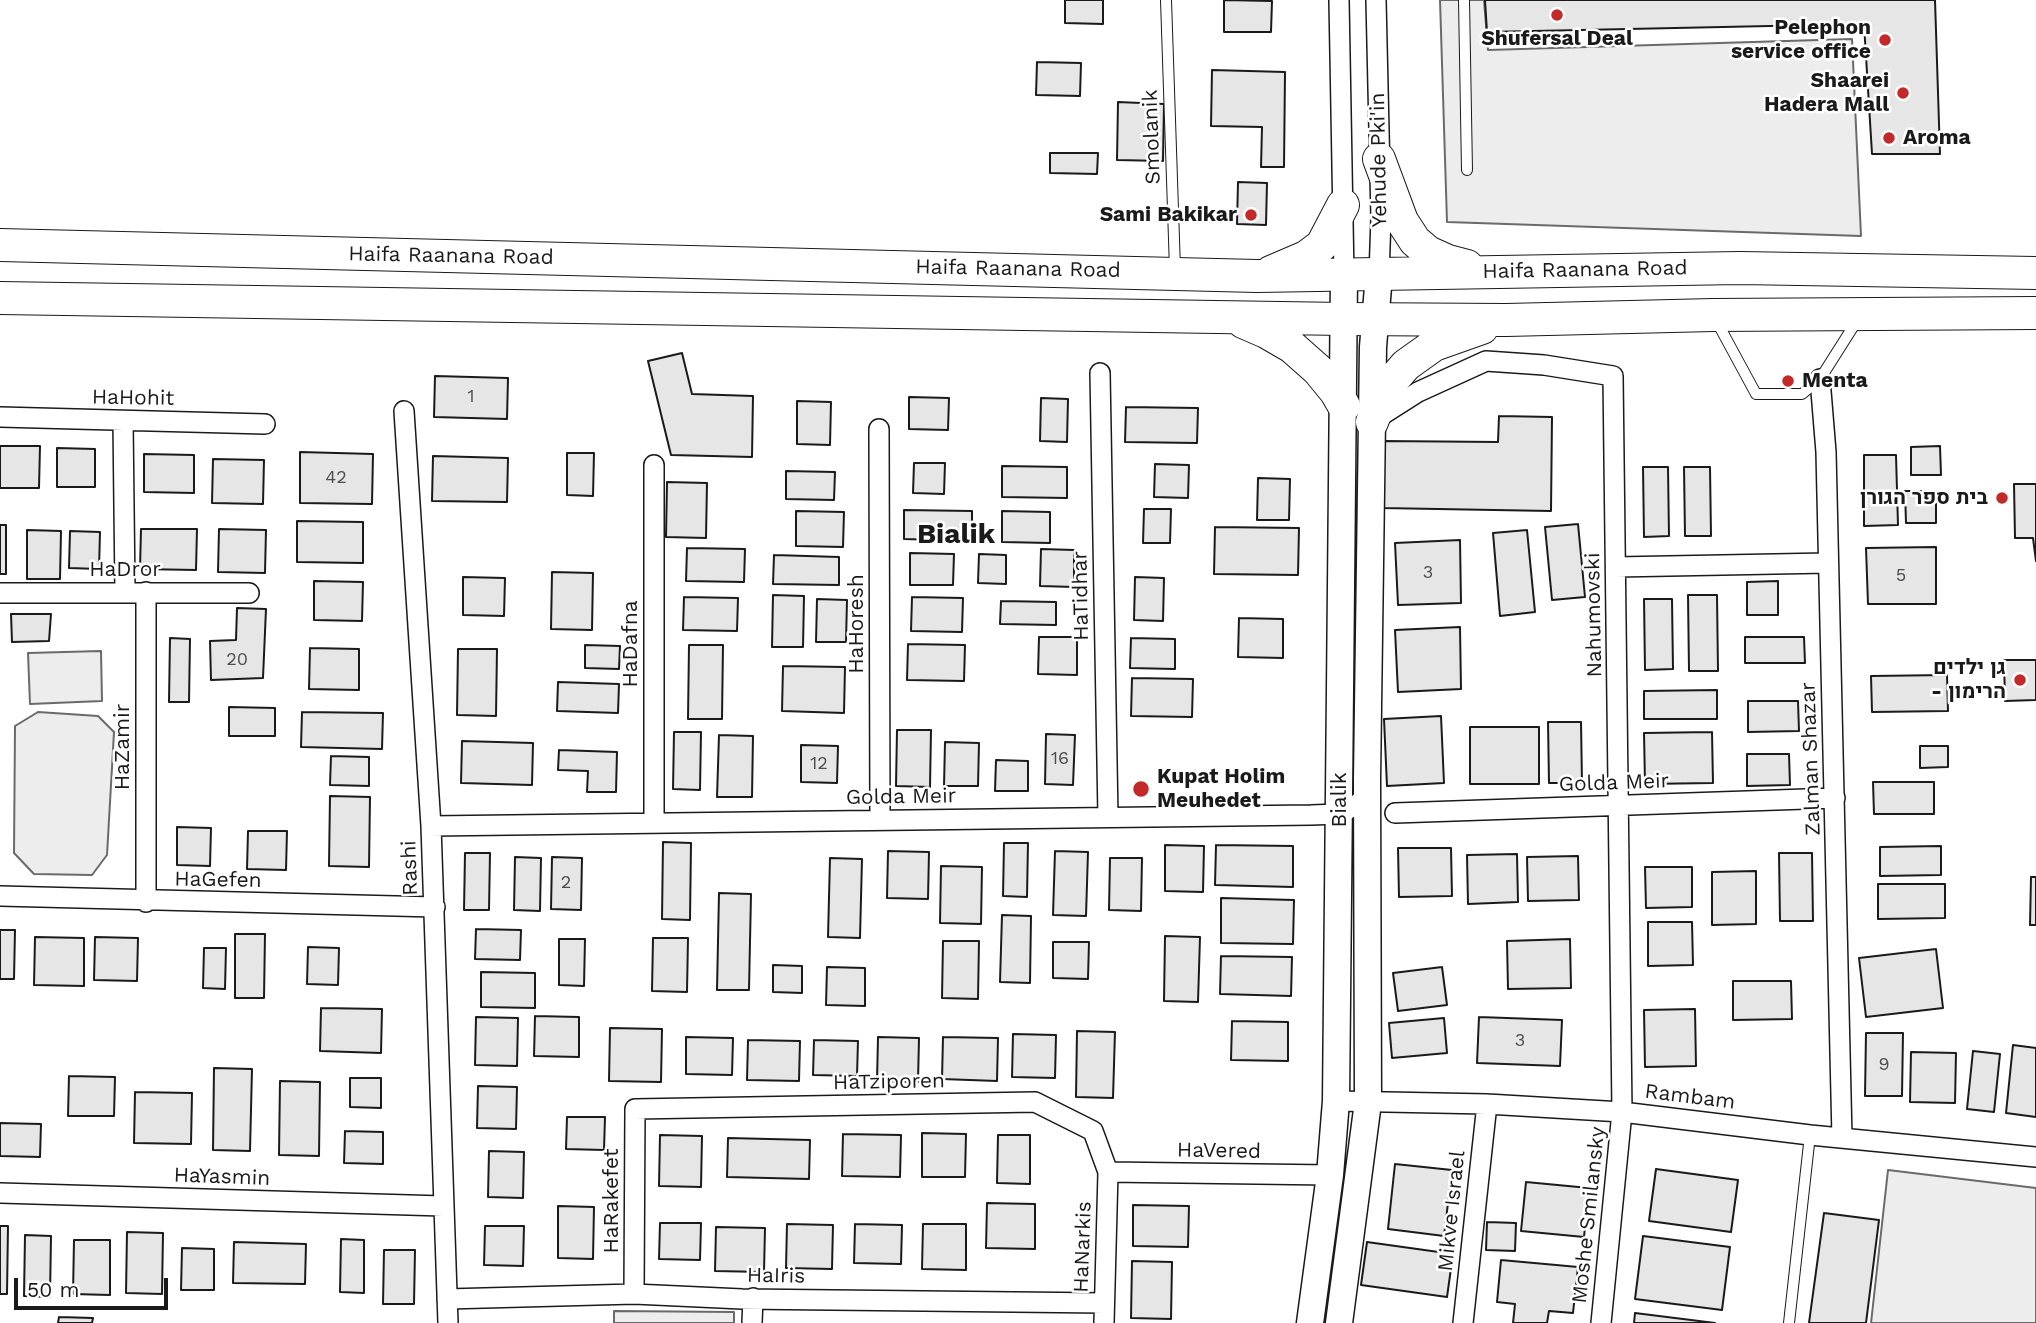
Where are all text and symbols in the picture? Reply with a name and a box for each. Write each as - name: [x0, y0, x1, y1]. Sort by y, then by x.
- marker: Shufersal Deal: [1549, 7, 1565, 23]
- place label: Pelephon service office: [1731, 15, 1871, 65]
- place label: Shufersal Deal: [1481, 26, 1633, 52]
- marker: Pelephon service office: [1877, 32, 1893, 48]
- place label: Shaarei Hadera Mall: [1764, 68, 1889, 118]
- marker: Shaarei Hadera Mall: [1895, 85, 1911, 101]
- street label: Smolanik: [1138, 89, 1166, 185]
- street label: Yehude Pki'in: [1365, 92, 1393, 228]
- place label: Aroma: [1903, 125, 1971, 151]
- marker: Aroma: [1881, 130, 1897, 146]
- place label: Sami Bakikar: [1100, 202, 1237, 228]
- marker: Sami Bakikar: [1243, 207, 1259, 223]
- street label: Haifa Raanana Road: [348, 242, 554, 270]
- street label: Haifa Raanana Road: [915, 255, 1121, 283]
- street label: Haifa Raanana Road: [1482, 256, 1688, 284]
- place label: Menta: [1802, 368, 1868, 394]
- marker: Menta: [1780, 373, 1796, 389]
- street label: HaHohit: [92, 385, 174, 411]
- house number: 1: [467, 386, 475, 408]
- house number: 42: [325, 467, 347, 489]
- place label: בית ספר הגורן: [1860, 485, 1988, 511]
- marker: בית ספר הגורן: [1994, 490, 2010, 506]
- district label: Bialik: [917, 518, 995, 552]
- street label: HaTidhar: [1068, 551, 1094, 641]
- street label: Nahumovski: [1580, 552, 1608, 678]
- street label: HaDror: [89, 557, 161, 583]
- house number: 3: [1423, 562, 1433, 584]
- house number: 5: [1896, 565, 1906, 587]
- street label: HaHoresh: [844, 574, 870, 674]
- street label: HaDafna: [618, 600, 644, 688]
- house number: 20: [226, 649, 248, 671]
- place label: גן ילדים - הרימון: [1931, 655, 2006, 705]
- marker: גן ילדים - הרימון: [2012, 672, 2028, 688]
- street label: Zalman Shazar: [1796, 682, 1826, 836]
- street label: HaZamir: [110, 704, 136, 790]
- house number: 16: [1051, 748, 1069, 770]
- house number: 12: [810, 753, 828, 775]
- place label: Kupat Holim Meuhedet: [1157, 764, 1285, 814]
- street label: Golda Meir: [1558, 768, 1670, 798]
- street label: Bialik: [1327, 772, 1353, 828]
- marker: Kupat Holim Meuhedet: [1131, 779, 1151, 799]
- street label: Golda Meir: [846, 783, 956, 811]
- street label: Rashi: [396, 840, 424, 896]
- street label: HaGefen: [174, 867, 262, 893]
- house number: 2: [561, 872, 571, 894]
- house number: 3: [1515, 1030, 1525, 1052]
- house number: 9: [1878, 1054, 1890, 1076]
- street label: HaTziporen: [833, 1068, 945, 1096]
- street label: Rambam: [1643, 1079, 1737, 1115]
- street label: Moshe Smilansky: [1567, 1125, 1611, 1305]
- street label: HaVered: [1177, 1138, 1261, 1164]
- street label: HaRakefet: [599, 1148, 625, 1254]
- street label: Mikve Israel: [1433, 1149, 1471, 1273]
- street label: HaYasmin: [173, 1163, 271, 1191]
- street label: HaNarkis: [1069, 1201, 1097, 1293]
- street label: HaIris: [747, 1263, 805, 1289]
- scale bar: [18, 1264, 172, 1308]
- text: 50 m: [27, 1277, 79, 1302]

